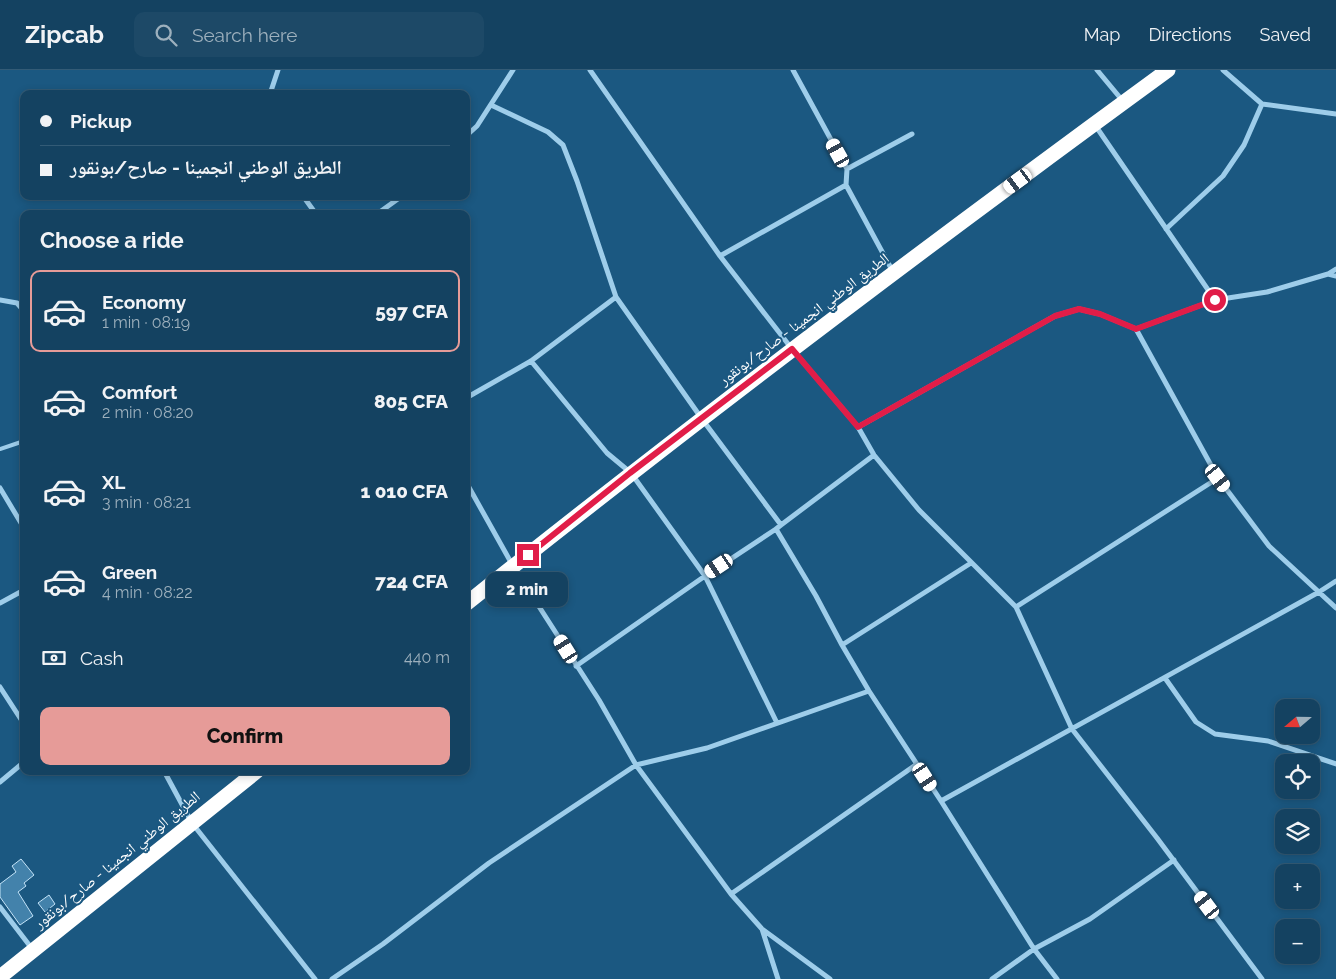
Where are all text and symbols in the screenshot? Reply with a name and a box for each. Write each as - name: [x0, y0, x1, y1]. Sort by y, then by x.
- search box: [134, 12, 484, 57]
- text: Zipcab: [25, 20, 104, 49]
- icon: search: [152, 21, 180, 49]
- text: Search here: [192, 24, 297, 46]
- text: Map: [1084, 24, 1120, 45]
- text: Directions: [1148, 24, 1232, 45]
- text: Saved: [1260, 24, 1311, 45]
- text: Pickup: [70, 110, 132, 132]
- car: [824, 136, 851, 170]
- text: الطريق الوطني انجمينا - صارح/بونقور: [70, 156, 342, 178]
- car: [1001, 166, 1034, 196]
- text: Choose a ride: [40, 227, 184, 253]
- street label: الطريق الوطني انجمينا - صارح/بونقور: [715, 249, 894, 392]
- icon: car: [42, 289, 87, 334]
- route start: [1204, 289, 1226, 311]
- text: Economy: [102, 291, 186, 313]
- text: 597 CFA: [375, 300, 448, 322]
- text: 1 min · 08:19: [102, 313, 190, 332]
- icon: car: [42, 379, 87, 424]
- text: Comfort: [102, 381, 177, 403]
- text: 805 CFA: [374, 390, 448, 412]
- text: 2 min · 08:20: [102, 403, 194, 422]
- car: [1202, 462, 1233, 494]
- icon: car: [42, 469, 87, 514]
- text: XL: [102, 471, 125, 493]
- text: 1 010 CFA: [360, 480, 448, 502]
- text: 3 min · 08:21: [102, 493, 191, 512]
- route end: [517, 544, 539, 566]
- car: [702, 551, 735, 581]
- icon: car: [42, 559, 87, 604]
- text: Green: [102, 561, 157, 583]
- text: 724 CFA: [375, 570, 448, 592]
- callout: 2 min: [487, 572, 569, 608]
- text: 2 min: [506, 580, 548, 599]
- text: 4 min · 08:22: [102, 583, 192, 602]
- car: [551, 632, 580, 666]
- icon: cash: [40, 644, 68, 672]
- text: Cash: [80, 647, 124, 669]
- text: 440 m: [404, 648, 450, 667]
- north arrow: [1275, 699, 1320, 744]
- map controls: [1275, 699, 1320, 964]
- button: Confirm: [40, 707, 450, 765]
- button: locate: [1275, 754, 1320, 799]
- car: [910, 760, 939, 794]
- street label: الطريق الوطني انجمينا - صارح/بونقور: [30, 787, 205, 935]
- button: layers: [1275, 809, 1320, 854]
- button: +: [1275, 864, 1320, 909]
- car: [1191, 889, 1222, 921]
- button: −: [1275, 919, 1320, 964]

